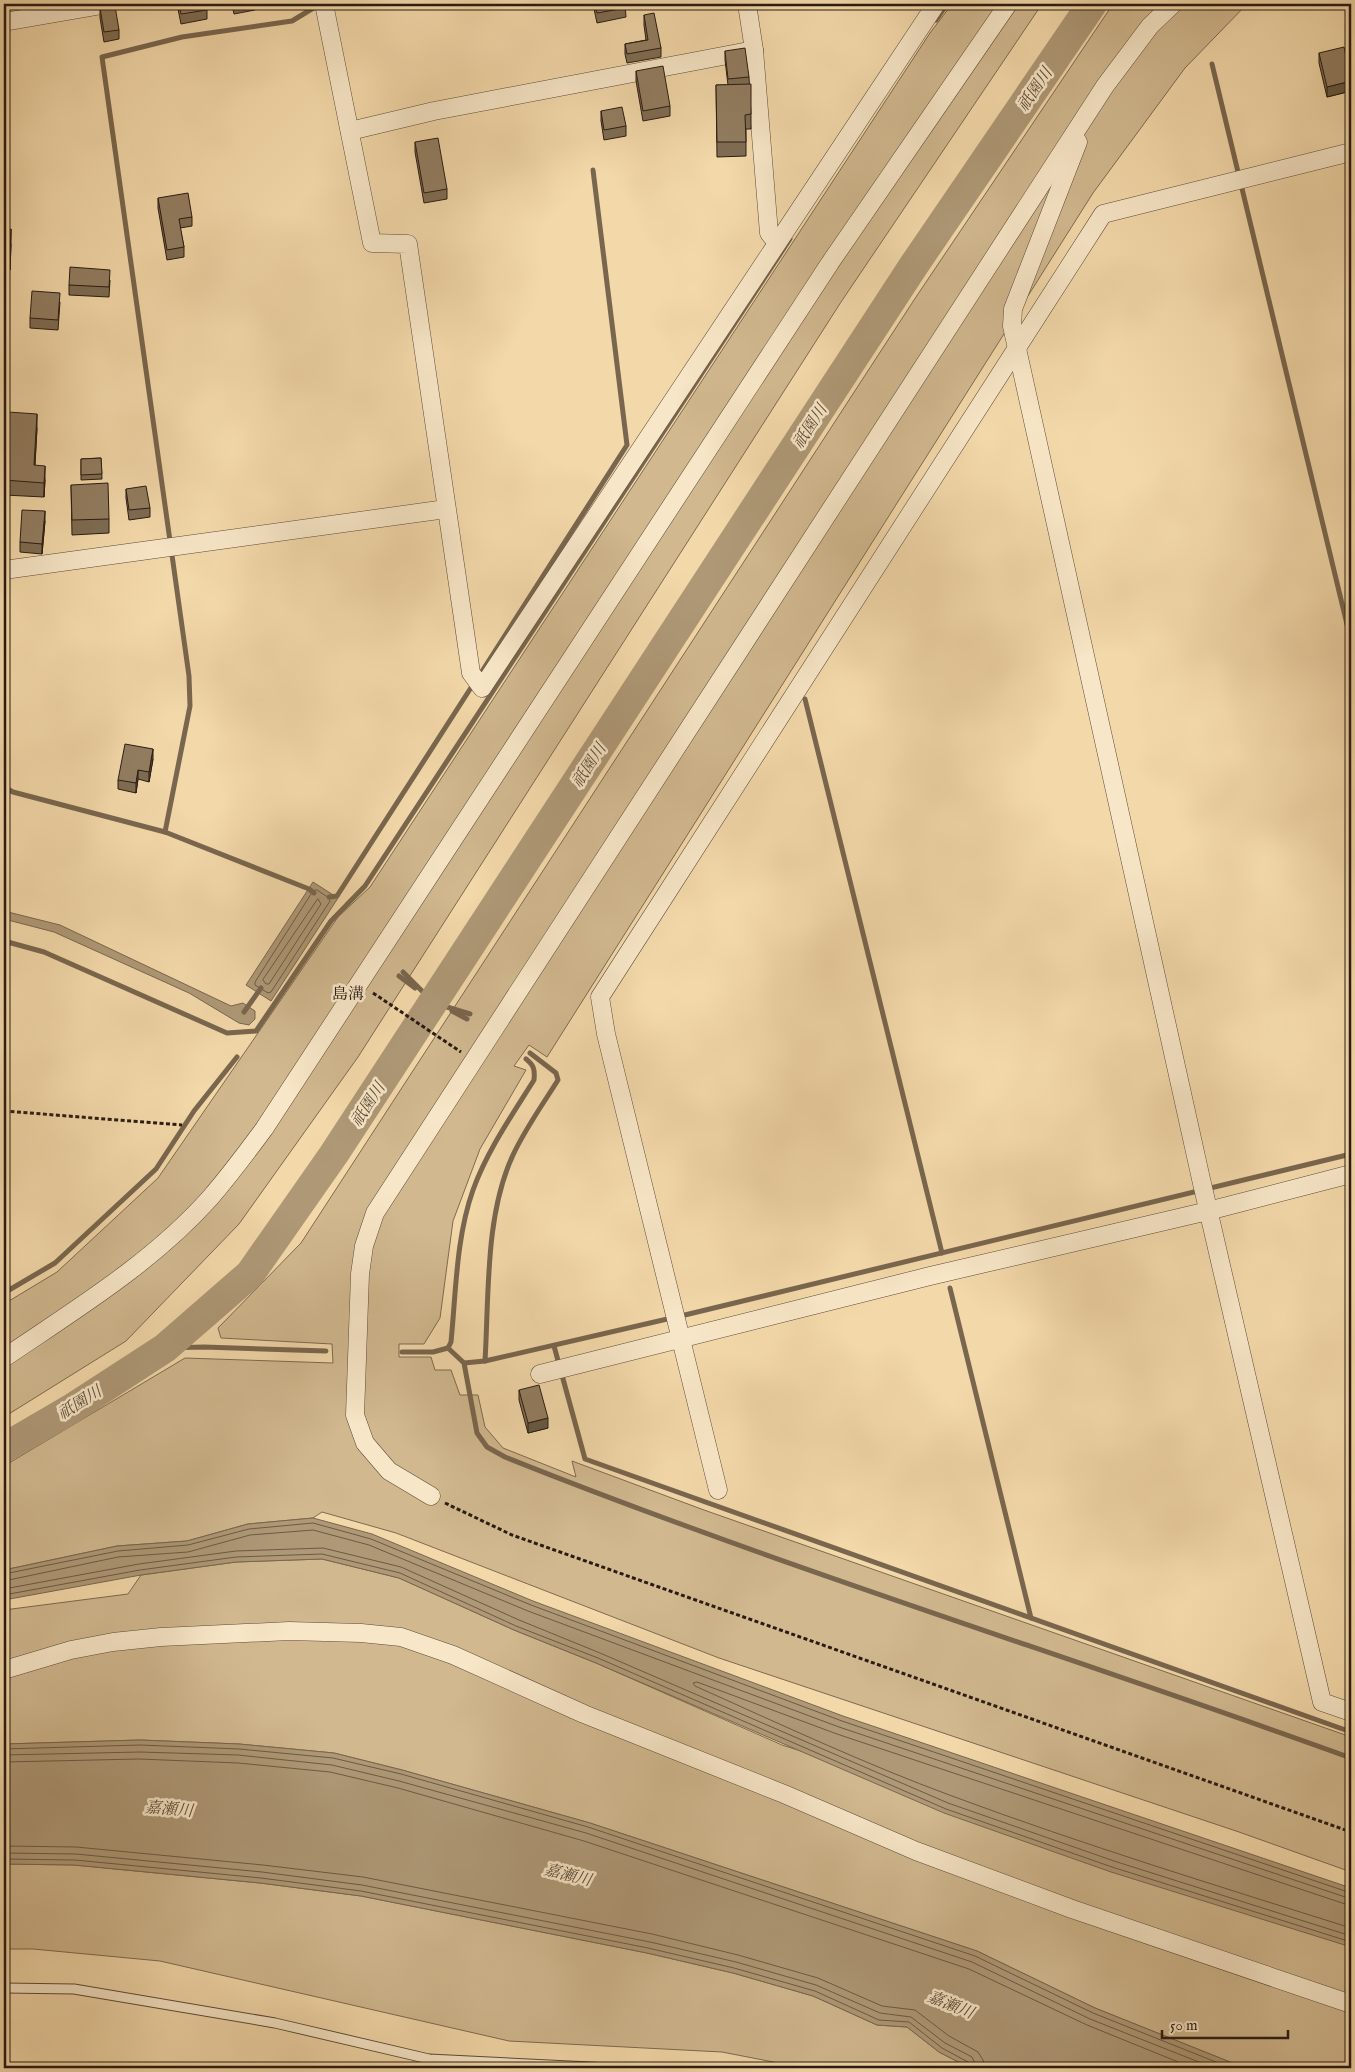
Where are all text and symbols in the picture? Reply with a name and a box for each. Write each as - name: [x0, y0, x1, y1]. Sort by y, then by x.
- water label: 祇園川: [1014, 63, 1058, 116]
- water label: 祇園川: [789, 400, 833, 453]
- water label: 祇園川: [568, 739, 612, 792]
- district label: 島溝: [332, 985, 364, 1005]
- water label: 祇園川: [347, 1078, 391, 1131]
- water label: 祇園川: [54, 1381, 107, 1425]
- water label: 嘉瀬川: [144, 1798, 196, 1822]
- water label: 嘉瀬川: [542, 1860, 595, 1892]
- water label: 嘉瀬川: [924, 1988, 978, 2025]
- scale bar: [1162, 2007, 1289, 2039]
- text: 50 m: [1170, 2016, 1198, 2035]

